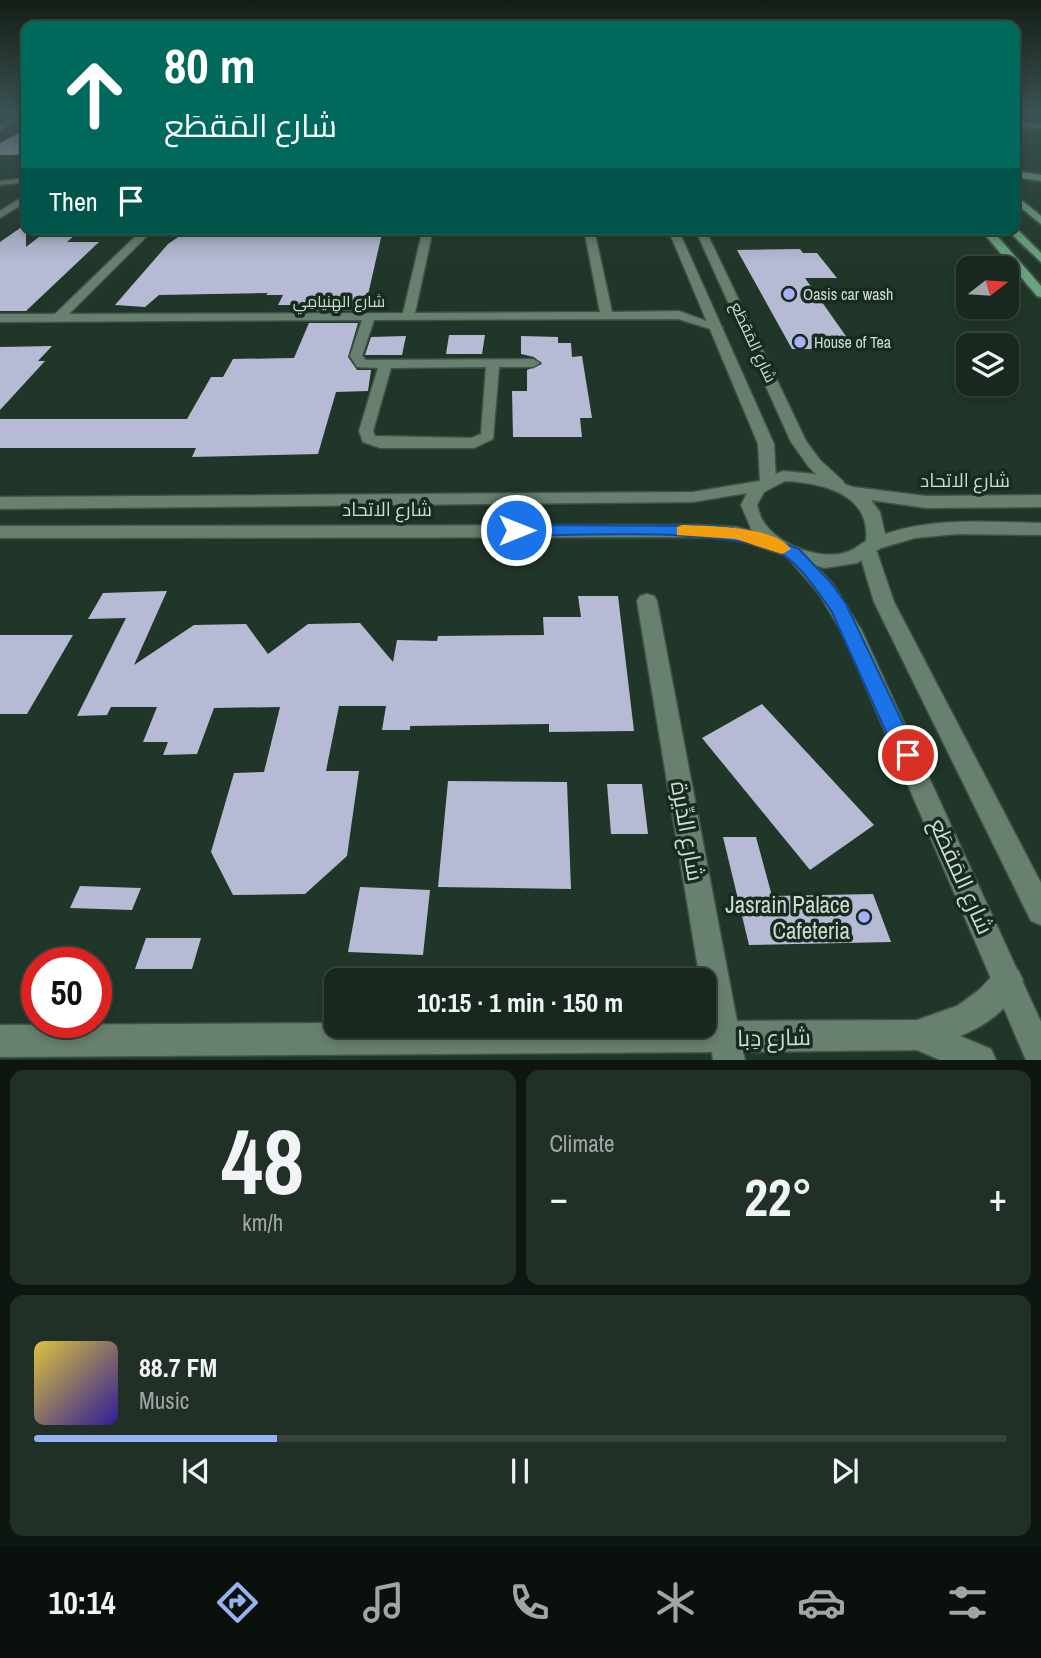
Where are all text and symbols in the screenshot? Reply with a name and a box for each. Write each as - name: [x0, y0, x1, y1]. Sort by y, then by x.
- text: 80 m: [164, 32, 256, 98]
- icon: ahead: [49, 49, 140, 140]
- text: شارع المَقطَع: [164, 104, 337, 147]
- icon: arrive: [112, 182, 150, 220]
- text: Then: [49, 184, 98, 219]
- north arrow: [956, 256, 1018, 318]
- map controls: [956, 256, 1019, 396]
- place label: Oasis car wash: [803, 283, 893, 305]
- marker: Oasis car wash: [781, 286, 797, 302]
- street label: شارع الهِنيامِي: [293, 290, 385, 315]
- street label: شارع المَقطَع: [725, 298, 782, 386]
- place label: House of Tea: [814, 331, 892, 353]
- button: layers: [956, 333, 1019, 396]
- marker: House of Tea: [792, 334, 808, 350]
- street label: شارع الاتحاد: [920, 467, 1010, 494]
- position arrow: [479, 493, 553, 567]
- street label: شارع الاتحاد: [342, 496, 432, 523]
- pin: [878, 725, 938, 785]
- icon: arrive: [889, 736, 927, 774]
- street label: شارع الدِّيرة: [663, 779, 712, 884]
- street label: شارع المَقطَع: [922, 813, 1001, 939]
- place label: Jasrain Palace Cafeteria: [725, 889, 850, 946]
- marker: Jasrain Palace Cafeteria: [856, 909, 872, 925]
- speed limit sign: 50: [21, 947, 112, 1038]
- text: 10:15 · 1 min · 150 m: [417, 985, 623, 1020]
- street label: شارع دِبا: [737, 1021, 811, 1054]
- text: 48: [221, 1100, 304, 1222]
- text: Climate: [550, 1128, 614, 1159]
- text: 22°: [744, 1162, 812, 1232]
- text: −: [550, 1172, 568, 1223]
- text: +: [989, 1172, 1007, 1223]
- text: km/h: [242, 1207, 283, 1238]
- text: 88.7 FM: [139, 1350, 217, 1385]
- text: Music: [139, 1385, 189, 1416]
- icon: previous: [177, 1452, 215, 1490]
- icon: pause: [501, 1452, 539, 1490]
- icon: next: [826, 1452, 864, 1490]
- icon: directions: [213, 1578, 262, 1627]
- icon: music: [359, 1578, 408, 1627]
- icon: phone: [505, 1578, 554, 1627]
- icon: climate: [651, 1578, 700, 1627]
- icon: car: [797, 1578, 846, 1627]
- icon: filters: [943, 1578, 992, 1627]
- text: 10:14: [49, 1581, 116, 1624]

